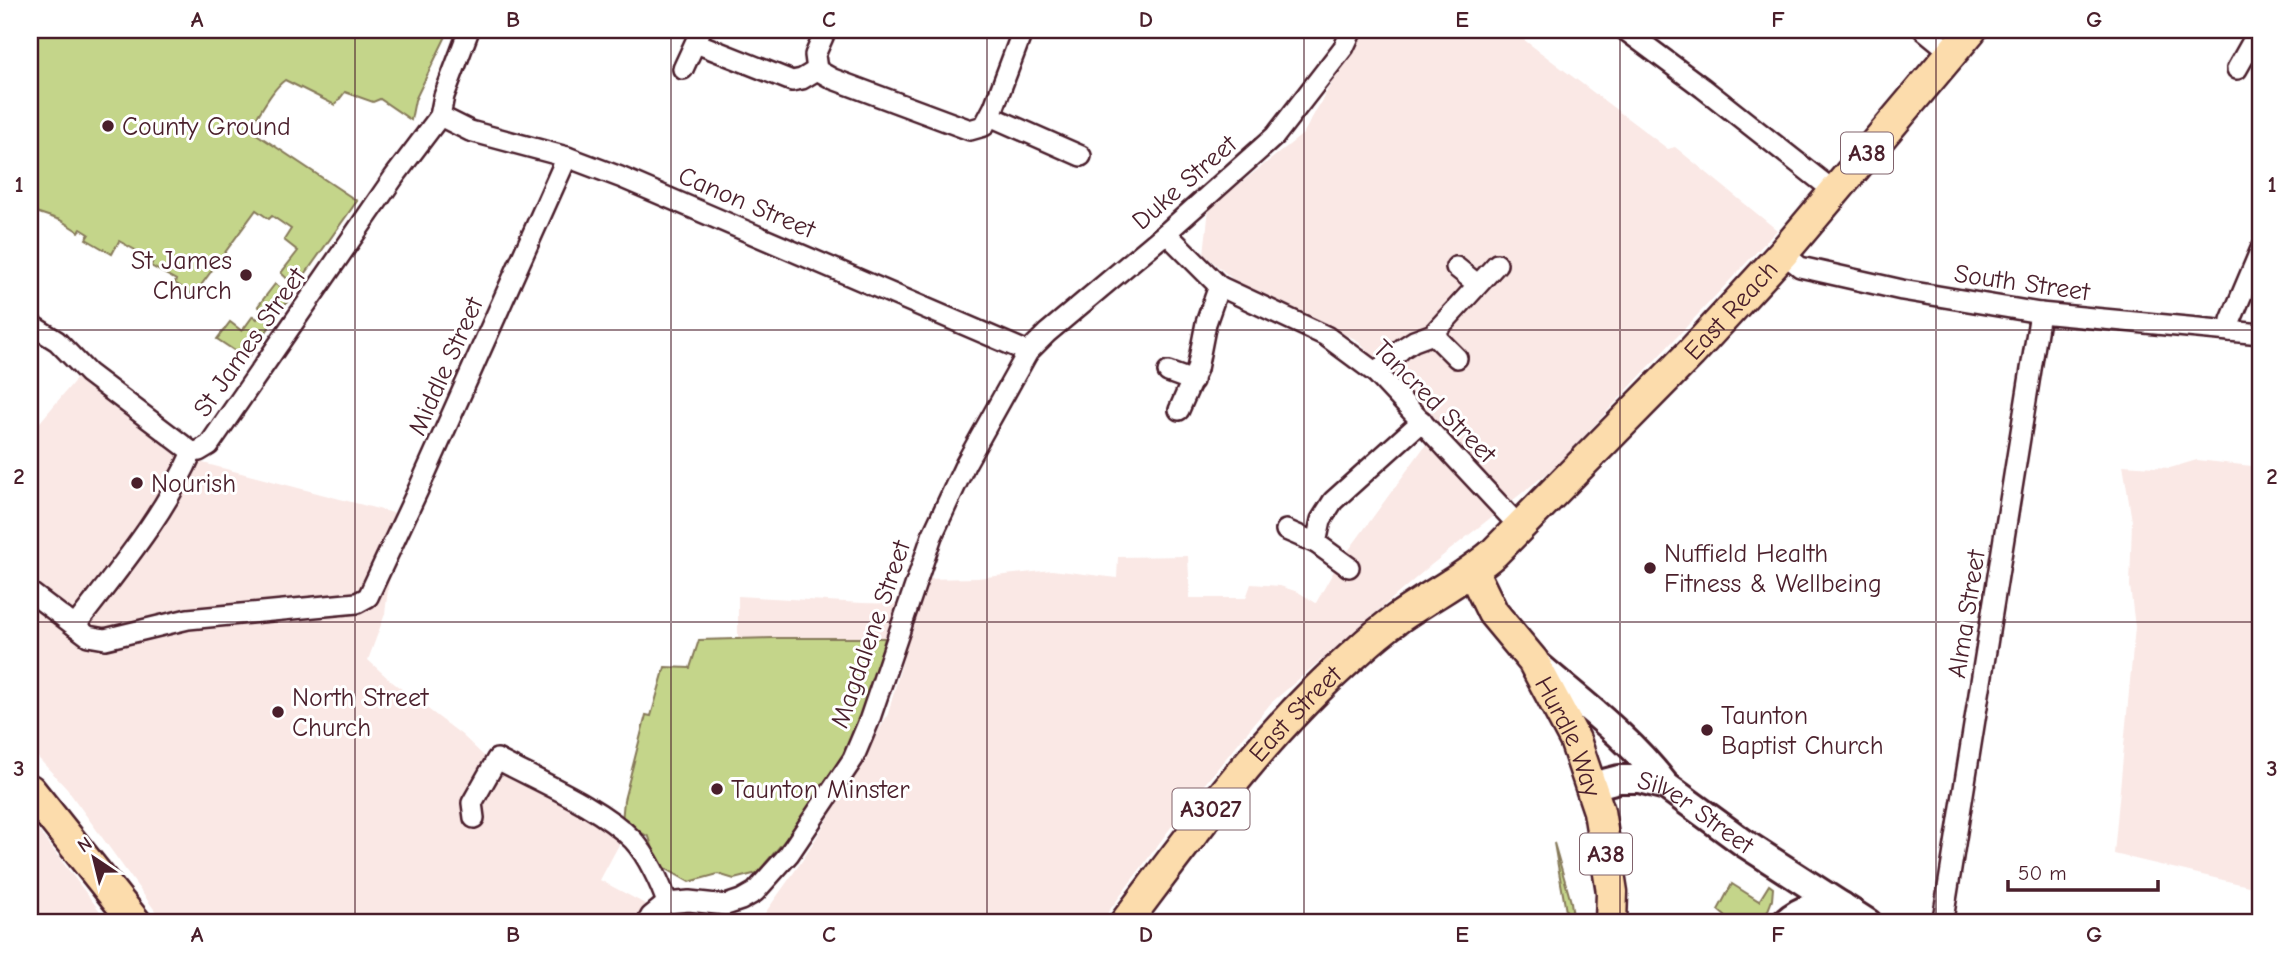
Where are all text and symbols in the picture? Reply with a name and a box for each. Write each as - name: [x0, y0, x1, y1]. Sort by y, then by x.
- text: A: [191, 6, 204, 33]
- text: B: [506, 6, 520, 33]
- text: C: [822, 6, 836, 33]
- text: D: [1139, 6, 1153, 33]
- text: E: [1455, 6, 1469, 33]
- text: F: [1771, 6, 1785, 33]
- text: G: [2086, 6, 2102, 33]
- place label: County Ground: [122, 112, 291, 142]
- marker: County Ground: [100, 118, 116, 134]
- street label: Duke Street: [1126, 128, 1244, 236]
- road number: A38: [1841, 132, 1893, 174]
- street label: Canon Street: [674, 161, 821, 246]
- text: 1: [14, 171, 24, 198]
- text: 1: [2267, 171, 2277, 198]
- place label: St James Church: [131, 246, 232, 306]
- street label: East Reach: [1678, 255, 1784, 366]
- street label: South Street: [1952, 259, 2093, 308]
- street label: St James Street: [187, 261, 313, 423]
- marker: St James Church: [238, 267, 254, 283]
- street label: Middle Street: [402, 291, 490, 440]
- street label: Tancred Street: [1366, 334, 1503, 471]
- text: 2: [13, 463, 25, 490]
- text: 2: [2266, 463, 2278, 490]
- place label: Nourish: [151, 469, 236, 499]
- marker: Nourish: [129, 475, 145, 491]
- street label: Magdalene Street: [825, 535, 918, 732]
- place label: Nuffield Health Fitness & Wellbeing: [1664, 539, 1882, 599]
- street label: Alma Street: [1942, 546, 1992, 680]
- marker: Nuffield Health Fitness & Wellbeing: [1642, 560, 1658, 576]
- street label: East Street: [1243, 659, 1349, 768]
- street label: Hurdle Way: [1528, 672, 1607, 801]
- place label: North Street Church: [292, 683, 430, 743]
- place label: Taunton Baptist Church: [1721, 701, 1884, 761]
- marker: North Street Church: [270, 704, 286, 720]
- marker: Taunton Baptist Church: [1699, 722, 1715, 738]
- text: 3: [13, 755, 25, 782]
- text: 3: [2266, 755, 2278, 782]
- street label: Silver Street: [1634, 765, 1760, 862]
- place label: Taunton Minster: [731, 775, 910, 805]
- marker: Taunton Minster: [709, 781, 725, 797]
- road number: A3027: [1172, 788, 1250, 830]
- north arrow: [60, 824, 130, 894]
- text: N: [73, 832, 96, 857]
- road number: A38: [1580, 834, 1632, 874]
- scale bar: [2008, 848, 2158, 892]
- text: 50 m: [2018, 861, 2067, 885]
- text: A: [191, 921, 204, 948]
- text: B: [506, 921, 520, 948]
- text: C: [822, 921, 836, 948]
- text: D: [1139, 921, 1153, 948]
- text: E: [1455, 921, 1469, 948]
- text: F: [1771, 921, 1785, 948]
- text: G: [2086, 921, 2102, 948]

